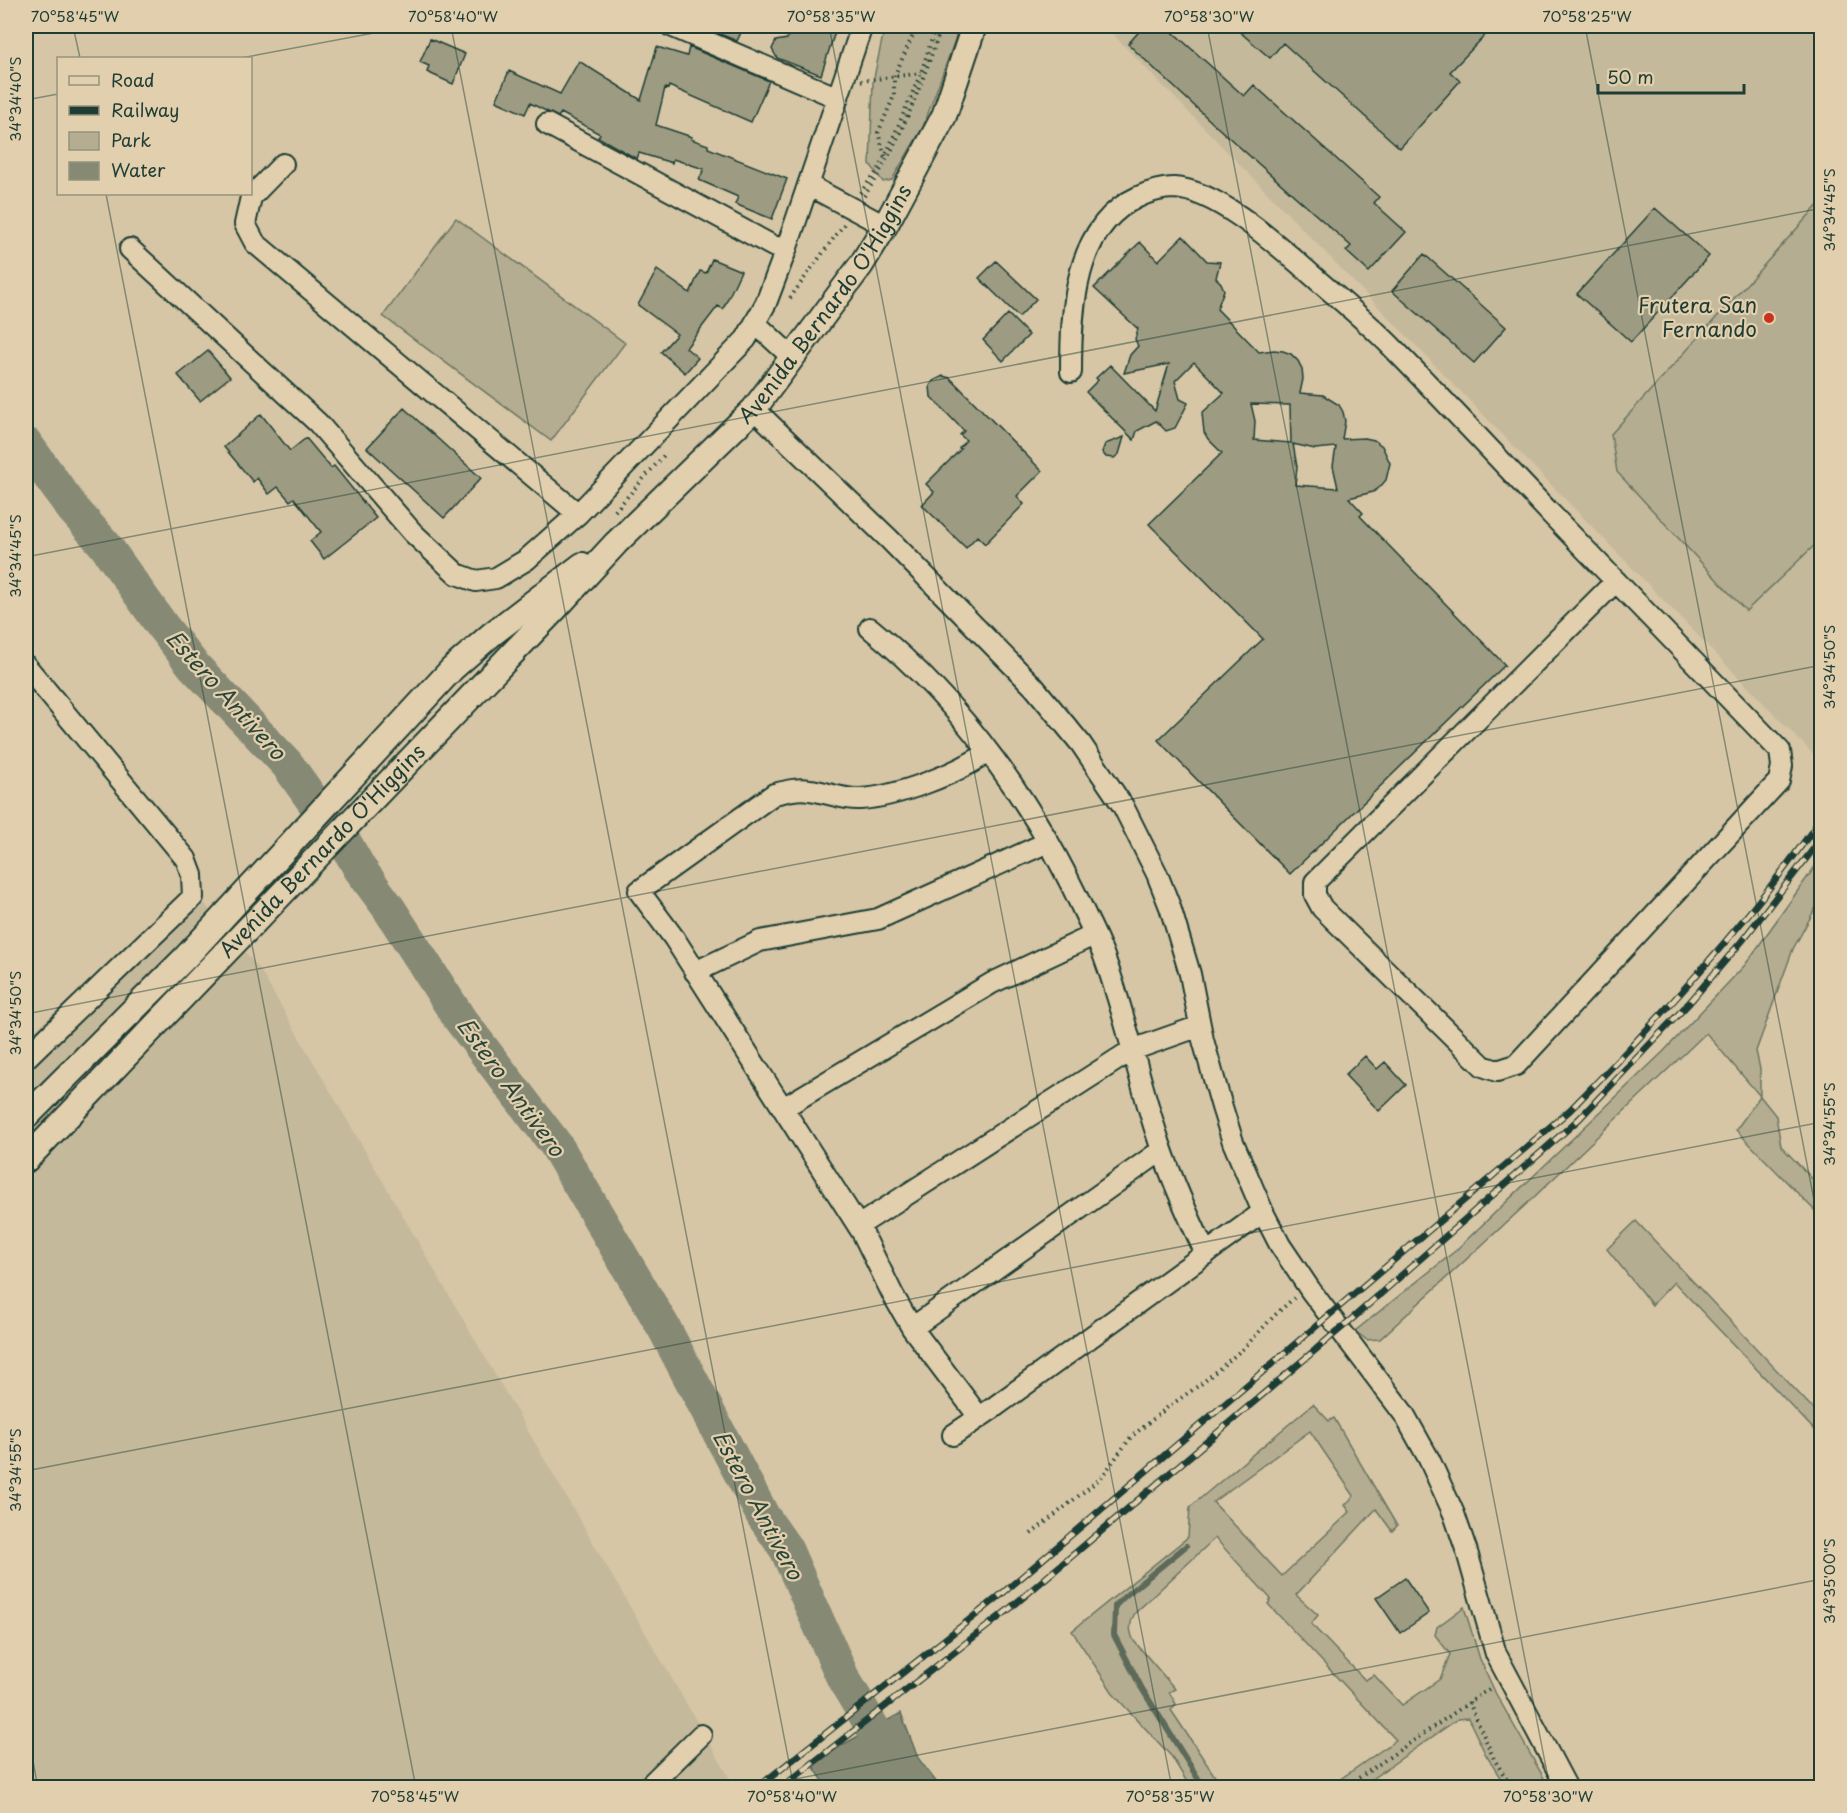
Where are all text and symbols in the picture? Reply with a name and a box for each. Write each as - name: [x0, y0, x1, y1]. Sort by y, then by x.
- text: 70°58'45"W: [31, 4, 120, 27]
- text: 70°58'40"W: [408, 4, 499, 27]
- text: 70°58'35"W: [787, 4, 876, 27]
- text: 70°58'30"W: [1164, 4, 1255, 27]
- text: 70°58'25"W: [1542, 4, 1632, 27]
- text: 34°34'40"S: [3, 56, 26, 142]
- legend: [57, 57, 252, 195]
- scale bar: [1598, 57, 1744, 95]
- text: 50 m: [1607, 63, 1654, 90]
- text: Road: [111, 66, 155, 93]
- text: Railway: [111, 96, 179, 123]
- text: Park: [111, 126, 151, 153]
- text: Water: [111, 156, 166, 183]
- text: 34°34'45"S: [1817, 168, 1840, 252]
- street label: Avenida Bernardo O'Higgins: [730, 178, 919, 430]
- place label: Frutera San Fernando: [1638, 288, 1757, 344]
- marker: Frutera San Fernando: [1762, 311, 1776, 325]
- text: 34°34'45"S: [3, 514, 26, 598]
- water label: Estero Antivero: [160, 622, 295, 767]
- text: 34°34'50"S: [1817, 625, 1840, 709]
- street label: Avenida Bernardo O'Higgins: [210, 736, 432, 964]
- text: 34°34'50"S: [3, 971, 26, 1055]
- water label: Estero Antivero: [450, 1010, 575, 1163]
- text: 34°34'55"S: [1817, 1082, 1840, 1166]
- water label: Estero Antivero: [706, 1424, 813, 1586]
- text: 34°34'55"S: [3, 1428, 26, 1512]
- text: 34°35'00"S: [1817, 1538, 1840, 1624]
- text: 70°58'45"W: [371, 1784, 460, 1807]
- text: 70°58'40"W: [747, 1784, 838, 1807]
- text: 70°58'35"W: [1126, 1784, 1215, 1807]
- text: 70°58'30"W: [1503, 1784, 1594, 1807]

